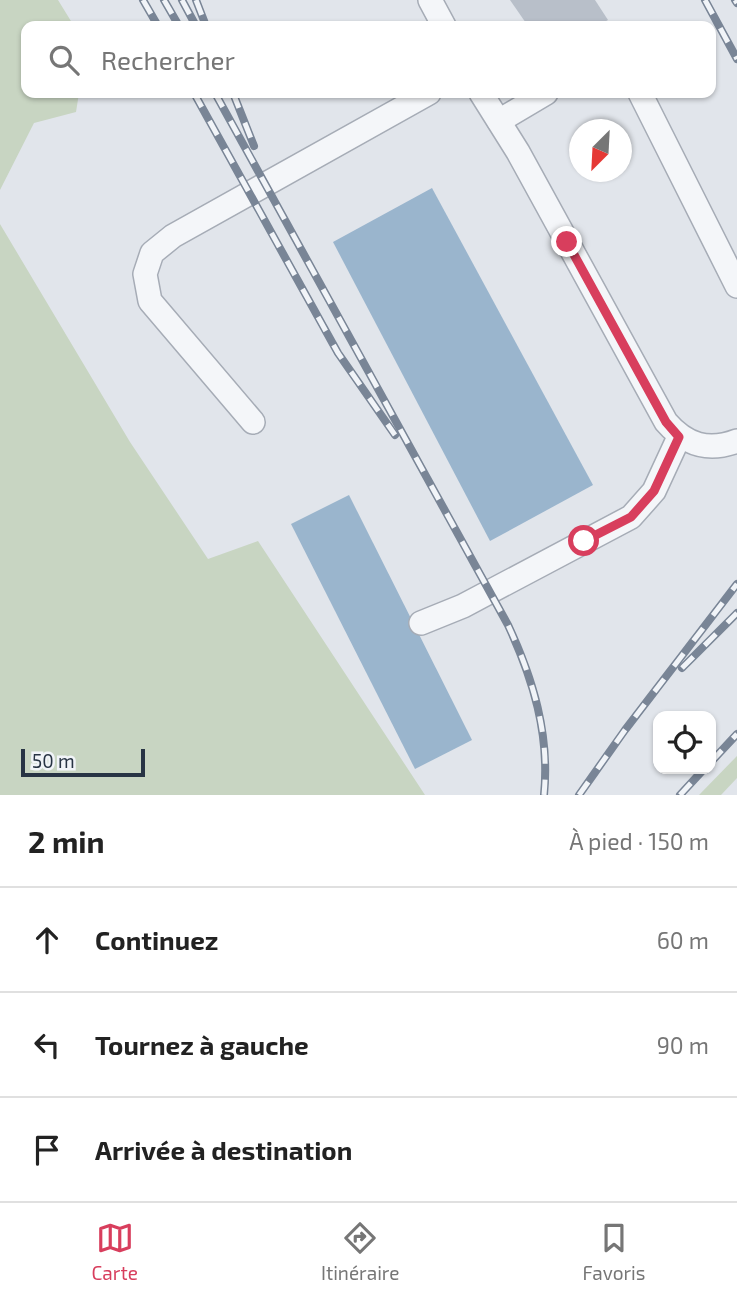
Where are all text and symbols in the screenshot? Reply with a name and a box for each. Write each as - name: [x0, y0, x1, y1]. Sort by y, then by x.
- search box: [21, 21, 716, 98]
- icon: search: [45, 41, 83, 79]
- text: Rechercher: [101, 44, 235, 75]
- north arrow: [569, 119, 632, 182]
- route end: [551, 226, 582, 257]
- route start: [568, 525, 599, 556]
- map controls: [653, 711, 716, 774]
- button: locate: [653, 711, 716, 774]
- scale bar: [21, 746, 145, 778]
- text: 50 m: [32, 749, 75, 772]
- text: 2 min: [28, 823, 105, 859]
- text: À pied · 150 m: [569, 827, 709, 855]
- icon: ahead: [28, 921, 66, 959]
- text: Continuez: [95, 924, 218, 955]
- text: 60 m: [657, 926, 709, 954]
- icon: left: [28, 1026, 66, 1064]
- text: Tournez à gauche: [95, 1029, 309, 1060]
- text: 90 m: [657, 1031, 709, 1059]
- icon: arrive: [28, 1131, 66, 1169]
- text: Arrivée à destination: [95, 1134, 352, 1165]
- tab: Carte: [92, 1219, 138, 1284]
- tab: Itinéraire: [321, 1219, 399, 1284]
- tab: Favoris: [583, 1219, 645, 1284]

